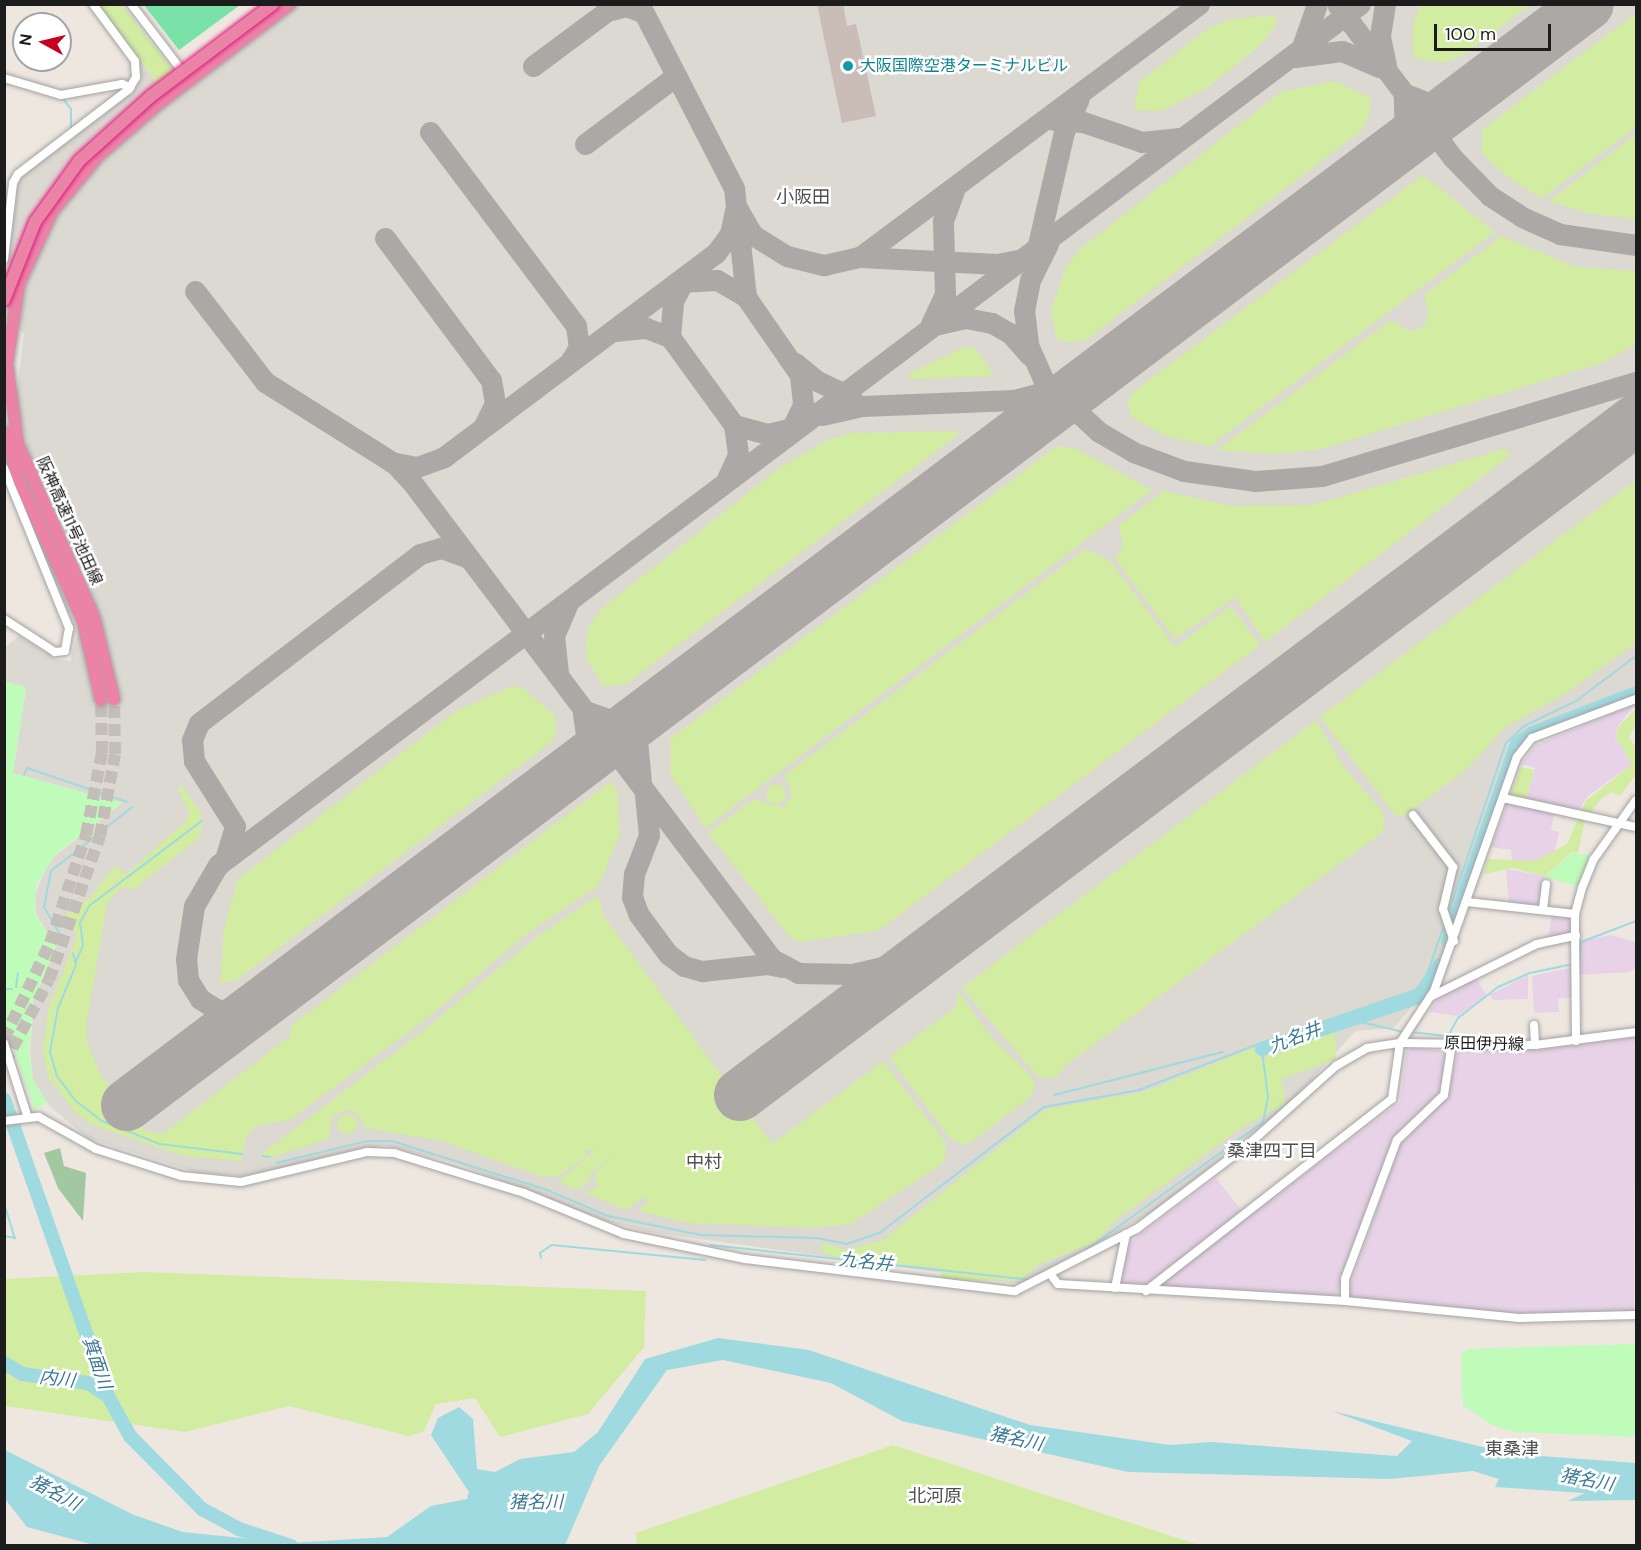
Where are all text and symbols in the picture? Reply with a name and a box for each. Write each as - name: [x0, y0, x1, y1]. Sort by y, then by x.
- north arrow: [12, 12, 72, 72]
- scale bar: [1437, 12, 1554, 50]
- text: 100 m: [1445, 22, 1496, 46]
- text: N: [14, 32, 37, 47]
- place label: 大阪国際空港ターミナルビル: [860, 56, 1068, 76]
- marker: 大阪国際空港ターミナルビル: [841, 59, 855, 73]
- district label: 小阪田: [776, 186, 830, 208]
- street label: 阪神高速11号池田線: [32, 454, 106, 588]
- water label: 九名井: [1266, 1018, 1324, 1058]
- street label: 原田伊丹線: [1444, 1034, 1524, 1054]
- district label: 桑津四丁目: [1227, 1140, 1317, 1162]
- district label: 中村: [686, 1151, 722, 1173]
- water label: 九名井: [838, 1248, 894, 1276]
- water label: 箕面川: [78, 1334, 116, 1392]
- water label: 内川: [38, 1366, 76, 1392]
- water label: 猪名川: [987, 1423, 1045, 1455]
- district label: 東桑津: [1485, 1438, 1539, 1460]
- water label: 猪名川: [1558, 1464, 1616, 1496]
- water label: 猪名川: [26, 1471, 84, 1515]
- district label: 北河原: [908, 1485, 962, 1507]
- water label: 猪名川: [509, 1491, 563, 1513]

